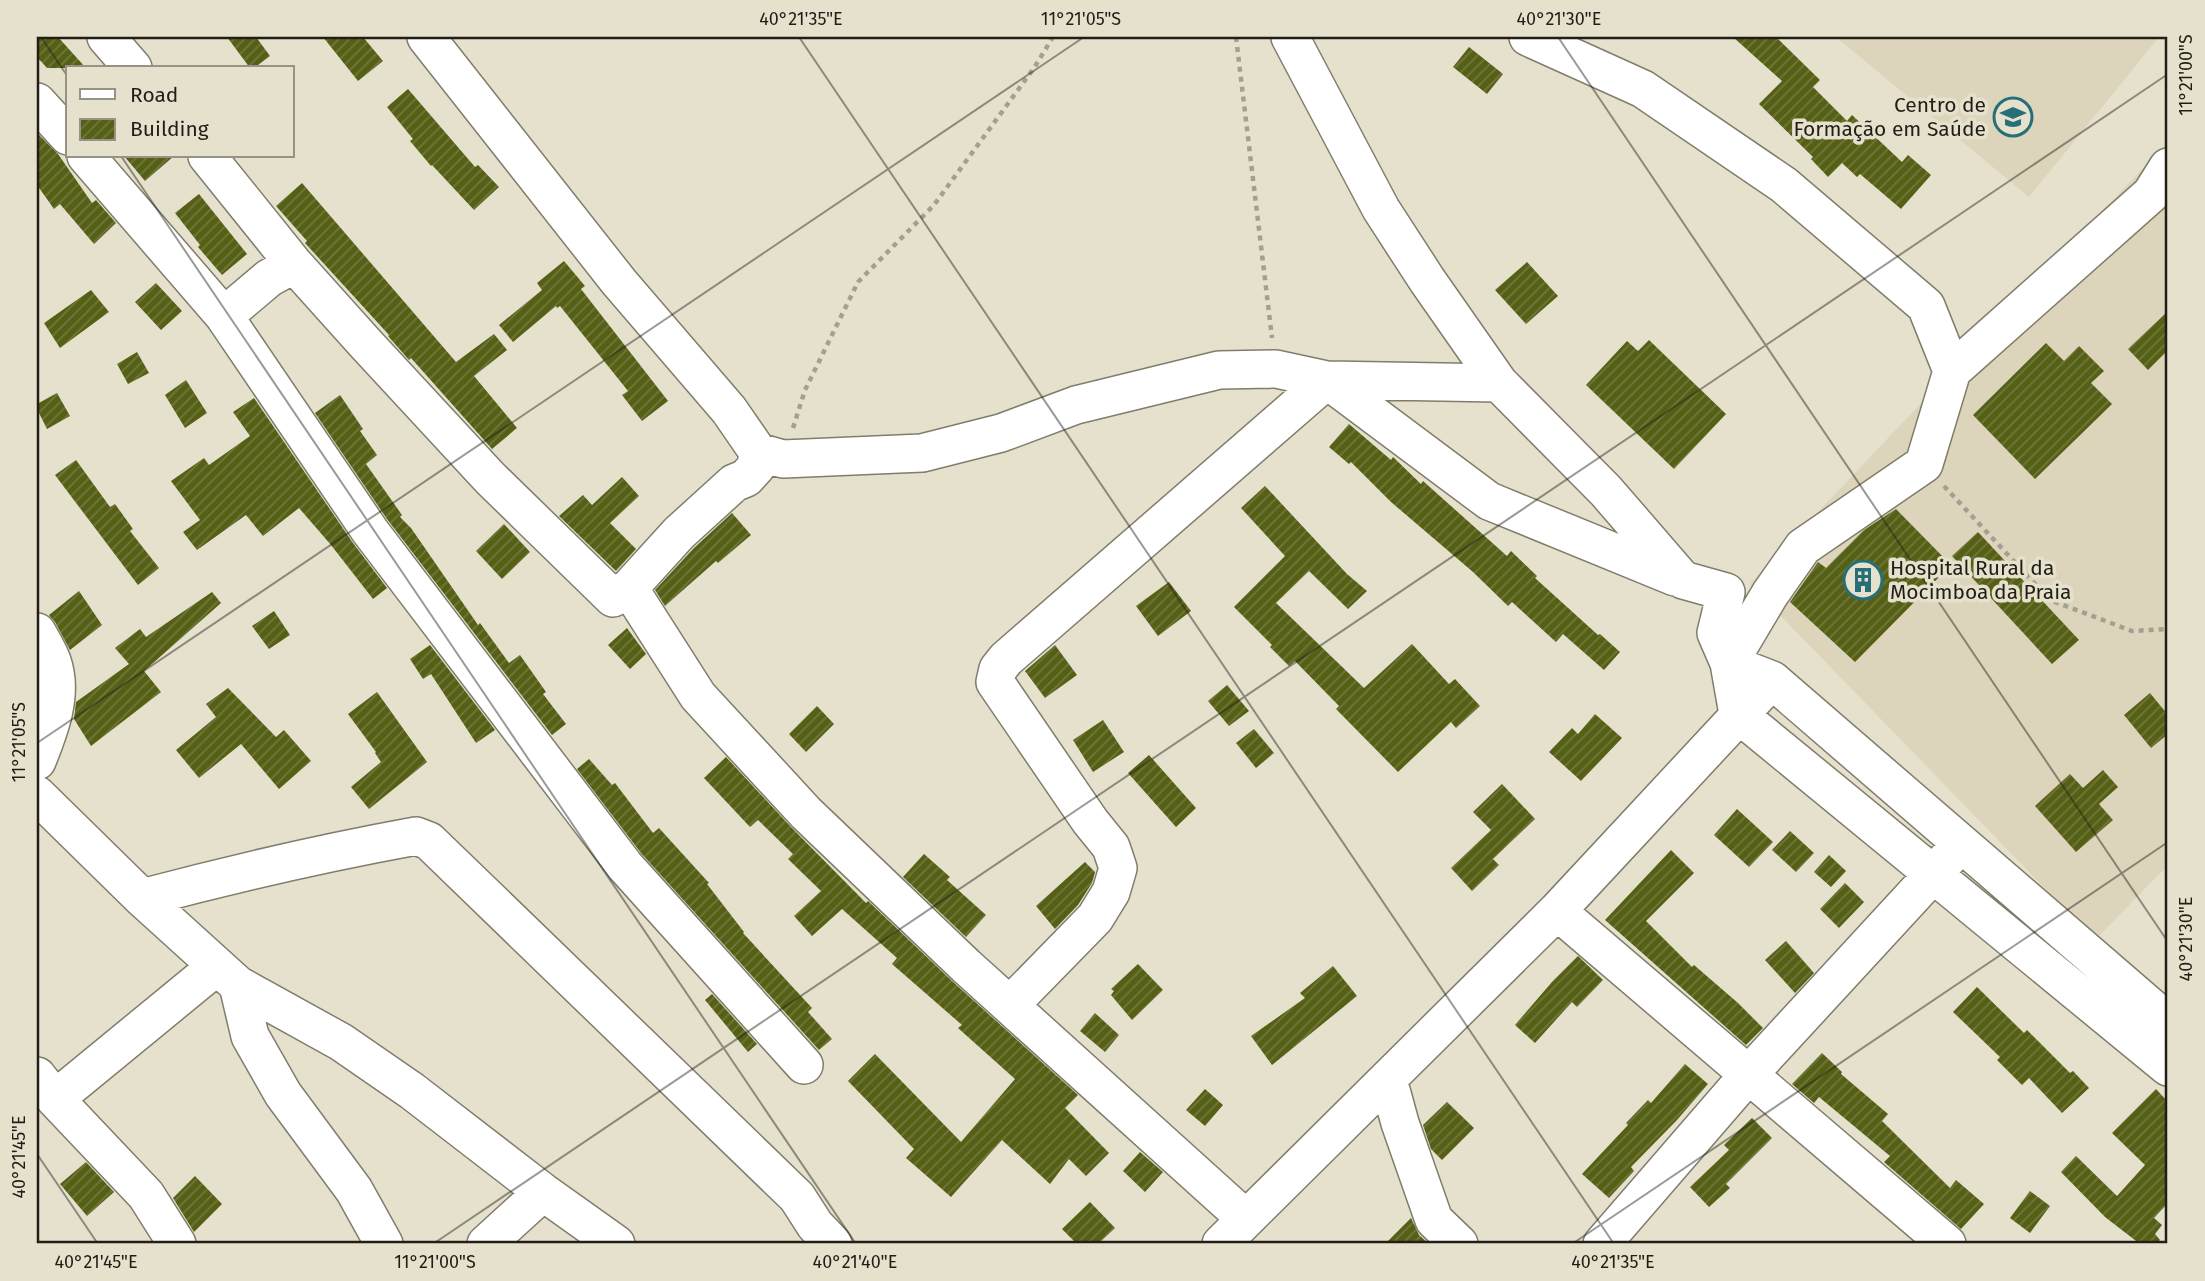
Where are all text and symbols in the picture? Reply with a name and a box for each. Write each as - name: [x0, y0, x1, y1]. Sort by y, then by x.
- text: 40°21'35"E: [759, 8, 843, 30]
- text: 11°21'05"S: [1041, 8, 1121, 30]
- text: 40°21'30"E: [1517, 8, 1601, 30]
- text: 11°21'00"S: [2175, 34, 2197, 116]
- legend: [66, 66, 294, 158]
- text: Road: [130, 82, 178, 108]
- place label: Centro de Formação em Saúde: [1793, 92, 1986, 142]
- school or university icon: Centro de Formação em Saúde: [1992, 96, 2034, 138]
- text: Building: [130, 116, 209, 142]
- place label: Hospital Rural da Mocimboa da Praia: [1890, 555, 2072, 605]
- building icon: Hospital Rural da Mocimboa da Praia: [1842, 559, 1884, 601]
- text: 11°21'05"S: [8, 702, 30, 782]
- text: 40°21'30"E: [2175, 897, 2197, 981]
- text: 40°21'45"E: [8, 1115, 30, 1199]
- text: 40°21'45"E: [54, 1251, 138, 1273]
- text: 11°21'00"S: [394, 1251, 476, 1273]
- text: 40°21'40"E: [813, 1251, 897, 1273]
- text: 40°21'35"E: [1571, 1251, 1655, 1273]

